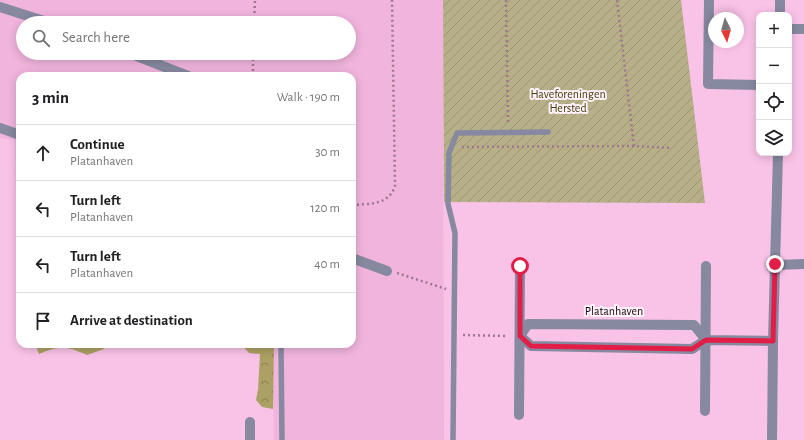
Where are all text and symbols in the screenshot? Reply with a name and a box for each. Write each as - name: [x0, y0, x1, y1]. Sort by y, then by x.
- north arrow: [708, 12, 744, 48]
- map controls: [756, 12, 792, 156]
- button: +: [756, 12, 792, 48]
- search box: [16, 16, 356, 60]
- icon: search: [30, 27, 52, 49]
- text: Search here: [62, 30, 130, 45]
- button: −: [756, 48, 792, 84]
- button: locate: [756, 84, 792, 120]
- park label: Haveforeningen Hersted: [530, 88, 606, 114]
- text: 3 min: [32, 89, 69, 106]
- text: Walk · 190 m: [277, 91, 340, 104]
- button: layers: [756, 120, 792, 156]
- text: Continue: [70, 137, 125, 152]
- icon: ahead: [32, 142, 54, 164]
- text: 30 m: [315, 146, 340, 159]
- text: Platanhaven: [70, 155, 133, 168]
- text: Turn left: [70, 193, 121, 208]
- icon: left: [32, 198, 54, 220]
- text: 120 m: [310, 202, 340, 215]
- text: Platanhaven: [70, 211, 133, 224]
- text: Turn left: [70, 249, 121, 264]
- icon: left: [32, 254, 54, 276]
- route end: [766, 255, 784, 273]
- route start: [511, 257, 529, 275]
- text: 40 m: [314, 258, 340, 271]
- text: Platanhaven: [70, 267, 133, 280]
- street label: Platanhaven: [585, 305, 643, 317]
- icon: arrive: [32, 310, 54, 332]
- text: Arrive at destination: [70, 313, 193, 328]

